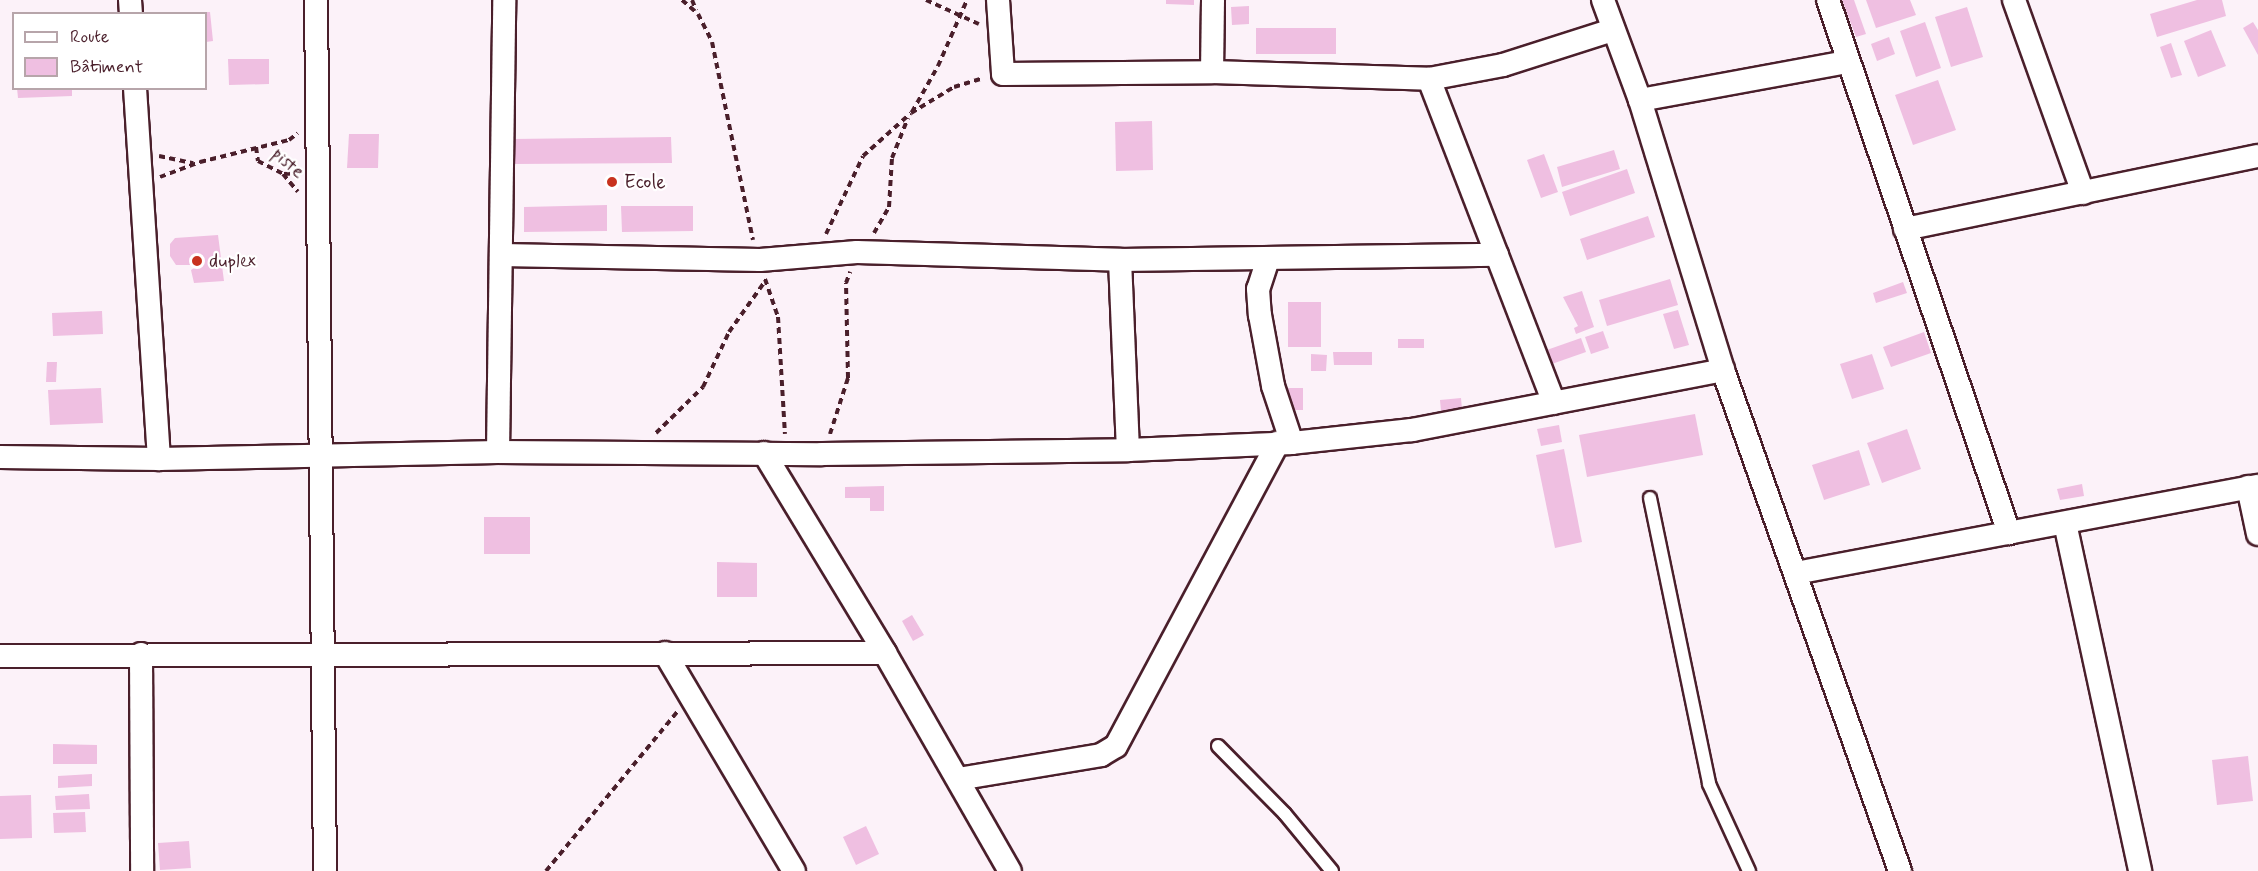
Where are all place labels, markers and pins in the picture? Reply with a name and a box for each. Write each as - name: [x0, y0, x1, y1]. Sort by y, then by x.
- place label: Ecole: [624, 170, 666, 194]
- marker: Ecole: [605, 175, 619, 189]
- place label: duplex: [209, 249, 256, 273]
- marker: duplex: [190, 254, 204, 268]

